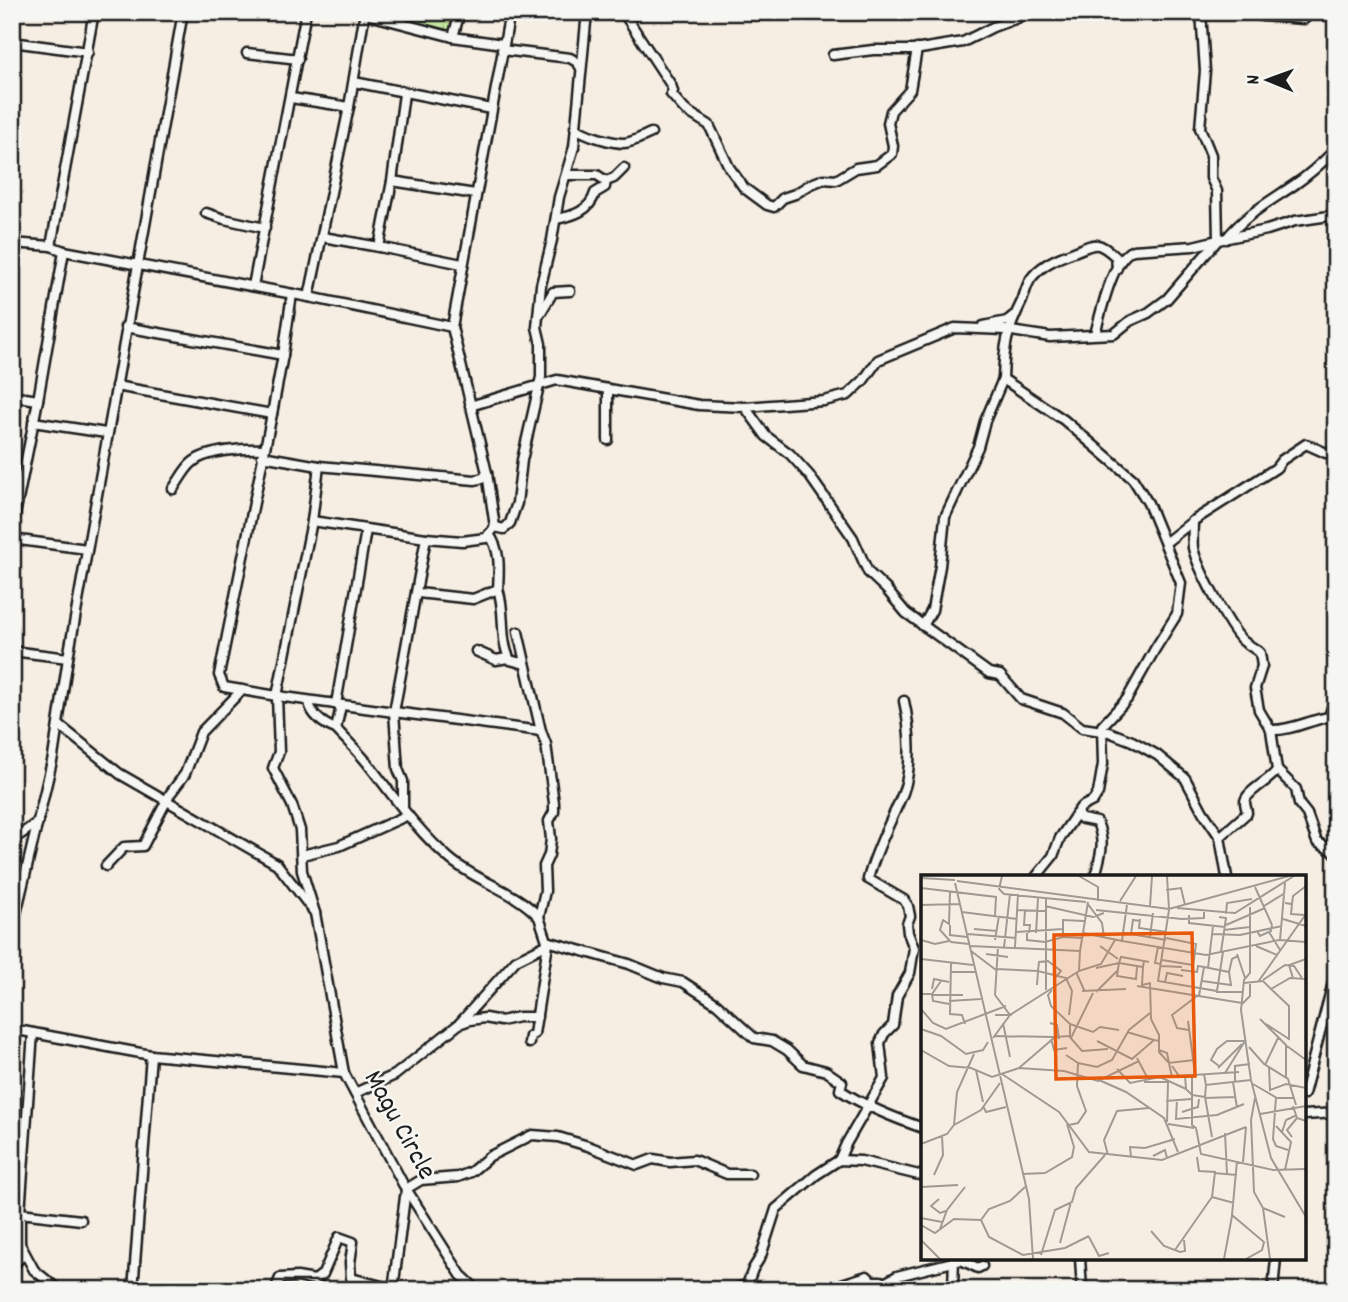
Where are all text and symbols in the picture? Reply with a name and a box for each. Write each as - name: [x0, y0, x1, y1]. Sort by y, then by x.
- north arrow: [1232, 46, 1302, 116]
- text: N: [1241, 75, 1268, 85]
- inset map: [921, 875, 1306, 1260]
- street label: Magu Circle: [351, 1064, 445, 1188]

